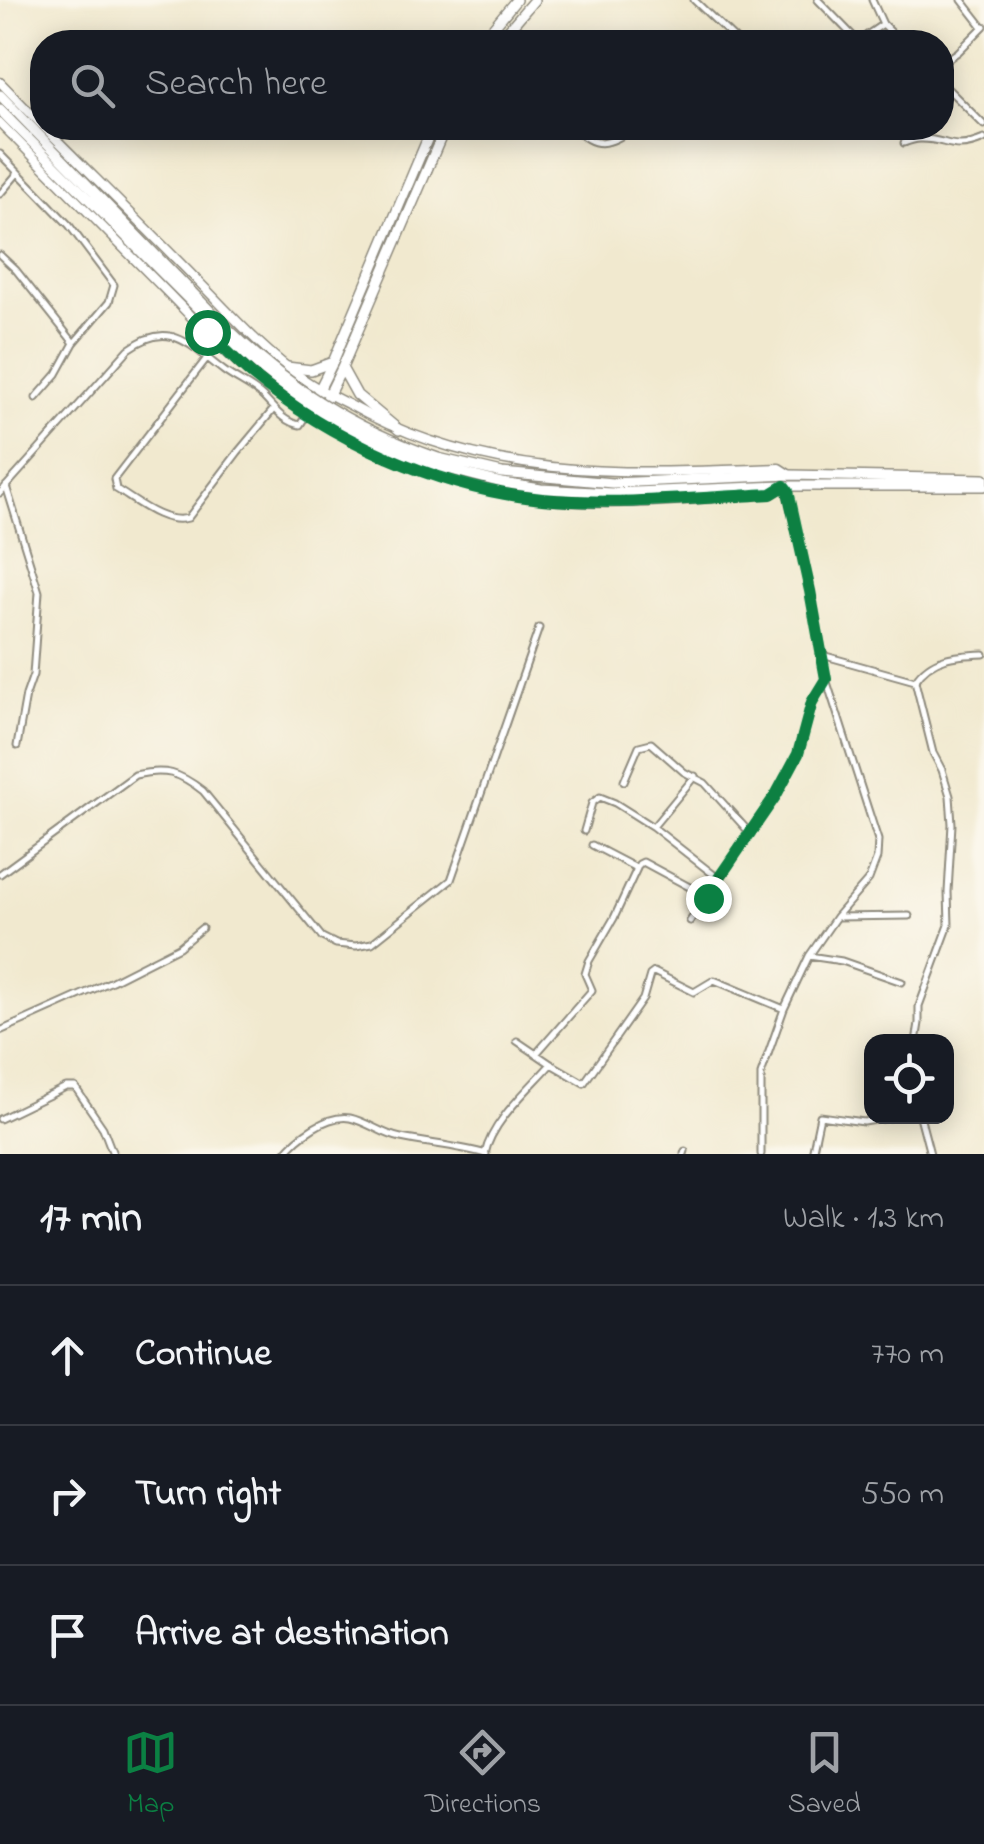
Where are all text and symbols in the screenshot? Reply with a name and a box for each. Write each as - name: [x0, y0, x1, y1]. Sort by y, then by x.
- search box: [30, 30, 954, 140]
- text: Search here: [145, 57, 327, 113]
- icon: search: [65, 58, 120, 113]
- route start: [185, 310, 231, 356]
- route end: [686, 876, 732, 922]
- map controls: [864, 1034, 954, 1124]
- button: locate: [864, 1034, 954, 1124]
- text: 17 min: [40, 1189, 142, 1250]
- text: Walk · 1.3 km: [783, 1196, 944, 1243]
- text: Continue: [135, 1327, 271, 1383]
- icon: ahead: [40, 1328, 95, 1383]
- text: 770 m: [871, 1332, 944, 1379]
- text: Turn right: [135, 1467, 281, 1523]
- icon: right: [40, 1468, 95, 1523]
- text: 550 m: [861, 1472, 944, 1519]
- text: Arrive at destination: [135, 1607, 449, 1663]
- icon: arrive: [40, 1608, 95, 1663]
- tab: Map: [123, 1725, 178, 1826]
- tab: Directions: [425, 1725, 541, 1826]
- tab: Saved: [788, 1725, 861, 1826]

